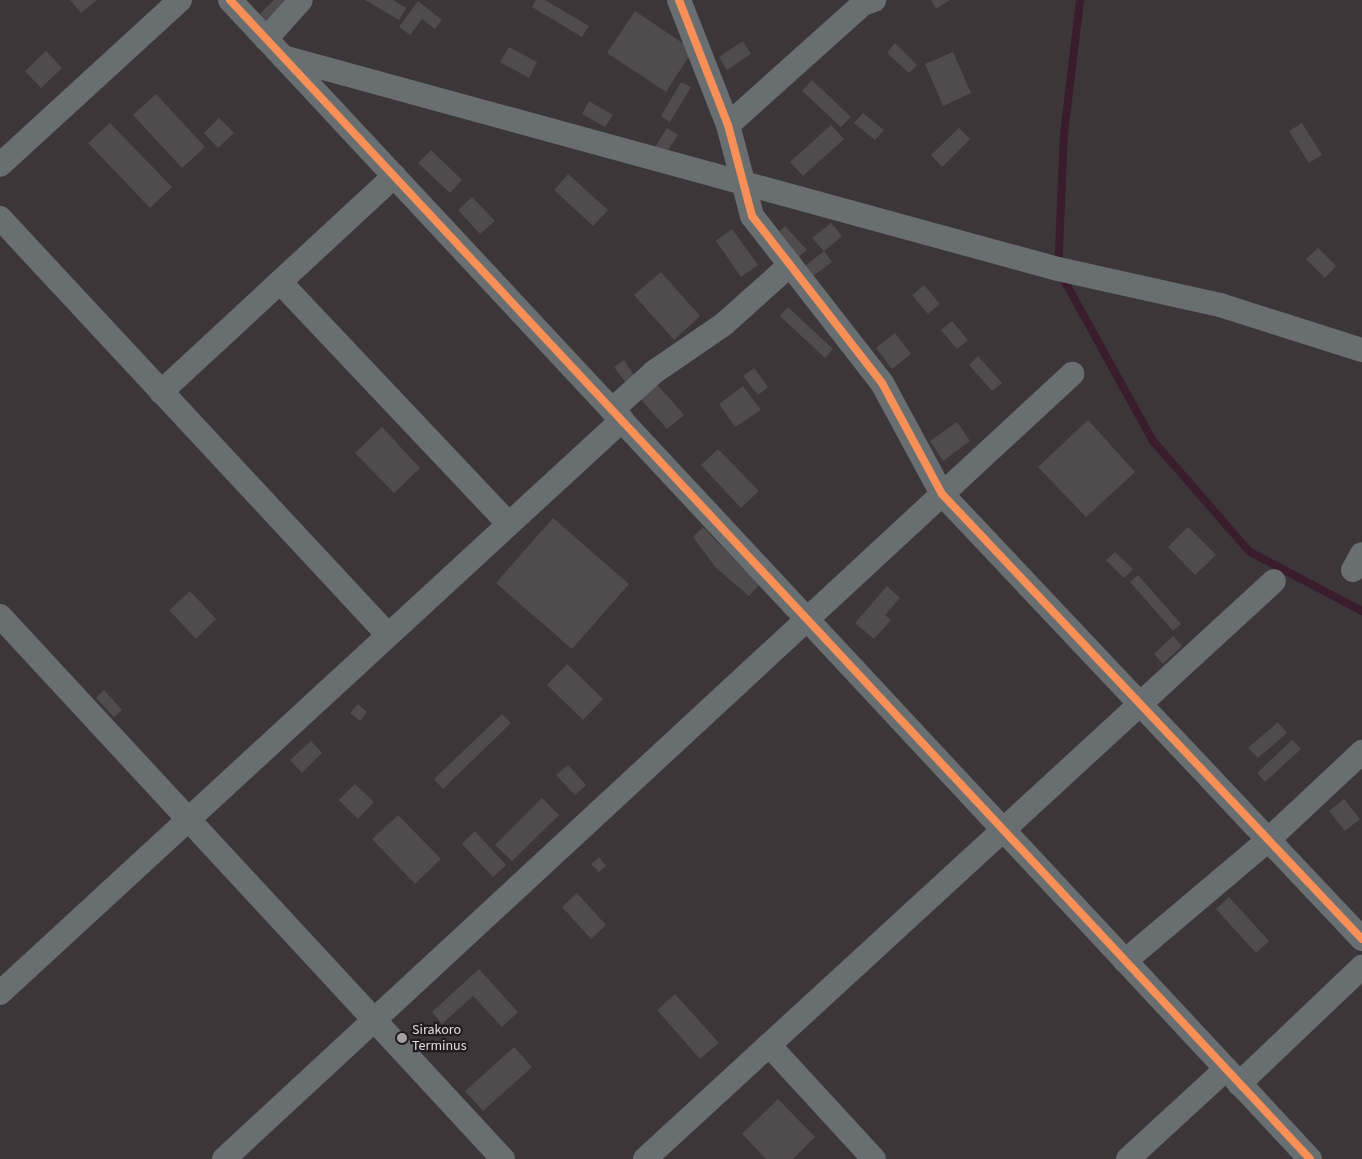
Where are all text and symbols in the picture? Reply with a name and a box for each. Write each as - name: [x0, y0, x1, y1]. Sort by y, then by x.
- place label: Sirakoro Terminus: [412, 1022, 467, 1054]
- marker: Sirakoro Terminus: [396, 1032, 408, 1044]

